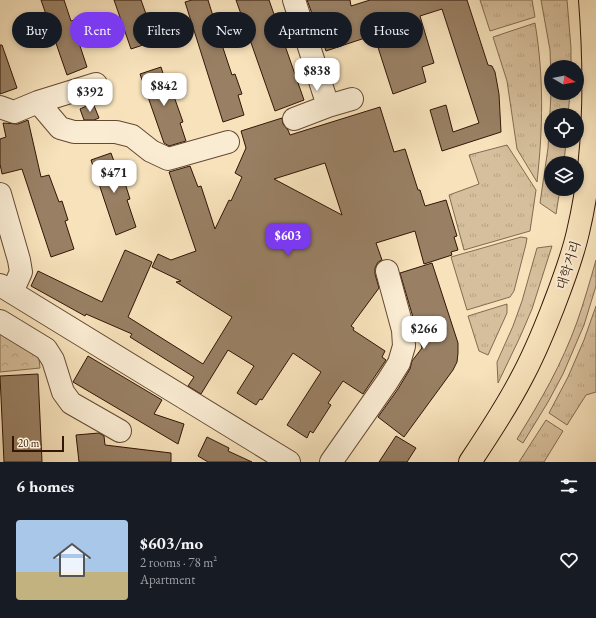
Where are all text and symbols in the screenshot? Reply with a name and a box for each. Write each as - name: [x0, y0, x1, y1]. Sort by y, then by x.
- chip: Buy: [12, 12, 62, 48]
- chip: Rent: [70, 12, 125, 48]
- chip: Filters: [133, 12, 194, 48]
- chip: New: [202, 12, 256, 48]
- chip: Apartment: [264, 12, 352, 48]
- chip: House: [360, 12, 423, 48]
- pin: $838: [293, 58, 341, 92]
- north arrow: [544, 60, 584, 100]
- map controls: [544, 60, 584, 196]
- text: $838: [304, 62, 330, 79]
- pin: $842: [140, 73, 188, 107]
- text: $842: [151, 77, 177, 94]
- pin: $392: [66, 79, 114, 113]
- text: $392: [77, 83, 103, 100]
- button: locate: [544, 108, 584, 148]
- button: layers: [544, 156, 584, 196]
- pin: $471: [90, 160, 138, 194]
- text: $471: [101, 164, 127, 181]
- pin: $603: [264, 223, 312, 257]
- text: $603: [275, 227, 301, 244]
- street label: 대학거리: [553, 239, 584, 292]
- pin: $266: [400, 316, 448, 350]
- text: $266: [411, 320, 437, 337]
- scale bar: [12, 434, 64, 453]
- text: 20 m: [18, 436, 39, 450]
- text: 6 homes: [16, 475, 74, 497]
- icon: filters: [558, 475, 580, 497]
- text: $603/mo: [140, 532, 203, 554]
- icon: home: [48, 536, 96, 584]
- icon: heart: [558, 549, 580, 571]
- text: 2 rooms · 78 m²: [140, 554, 217, 571]
- text: Apartment: [140, 571, 195, 588]

